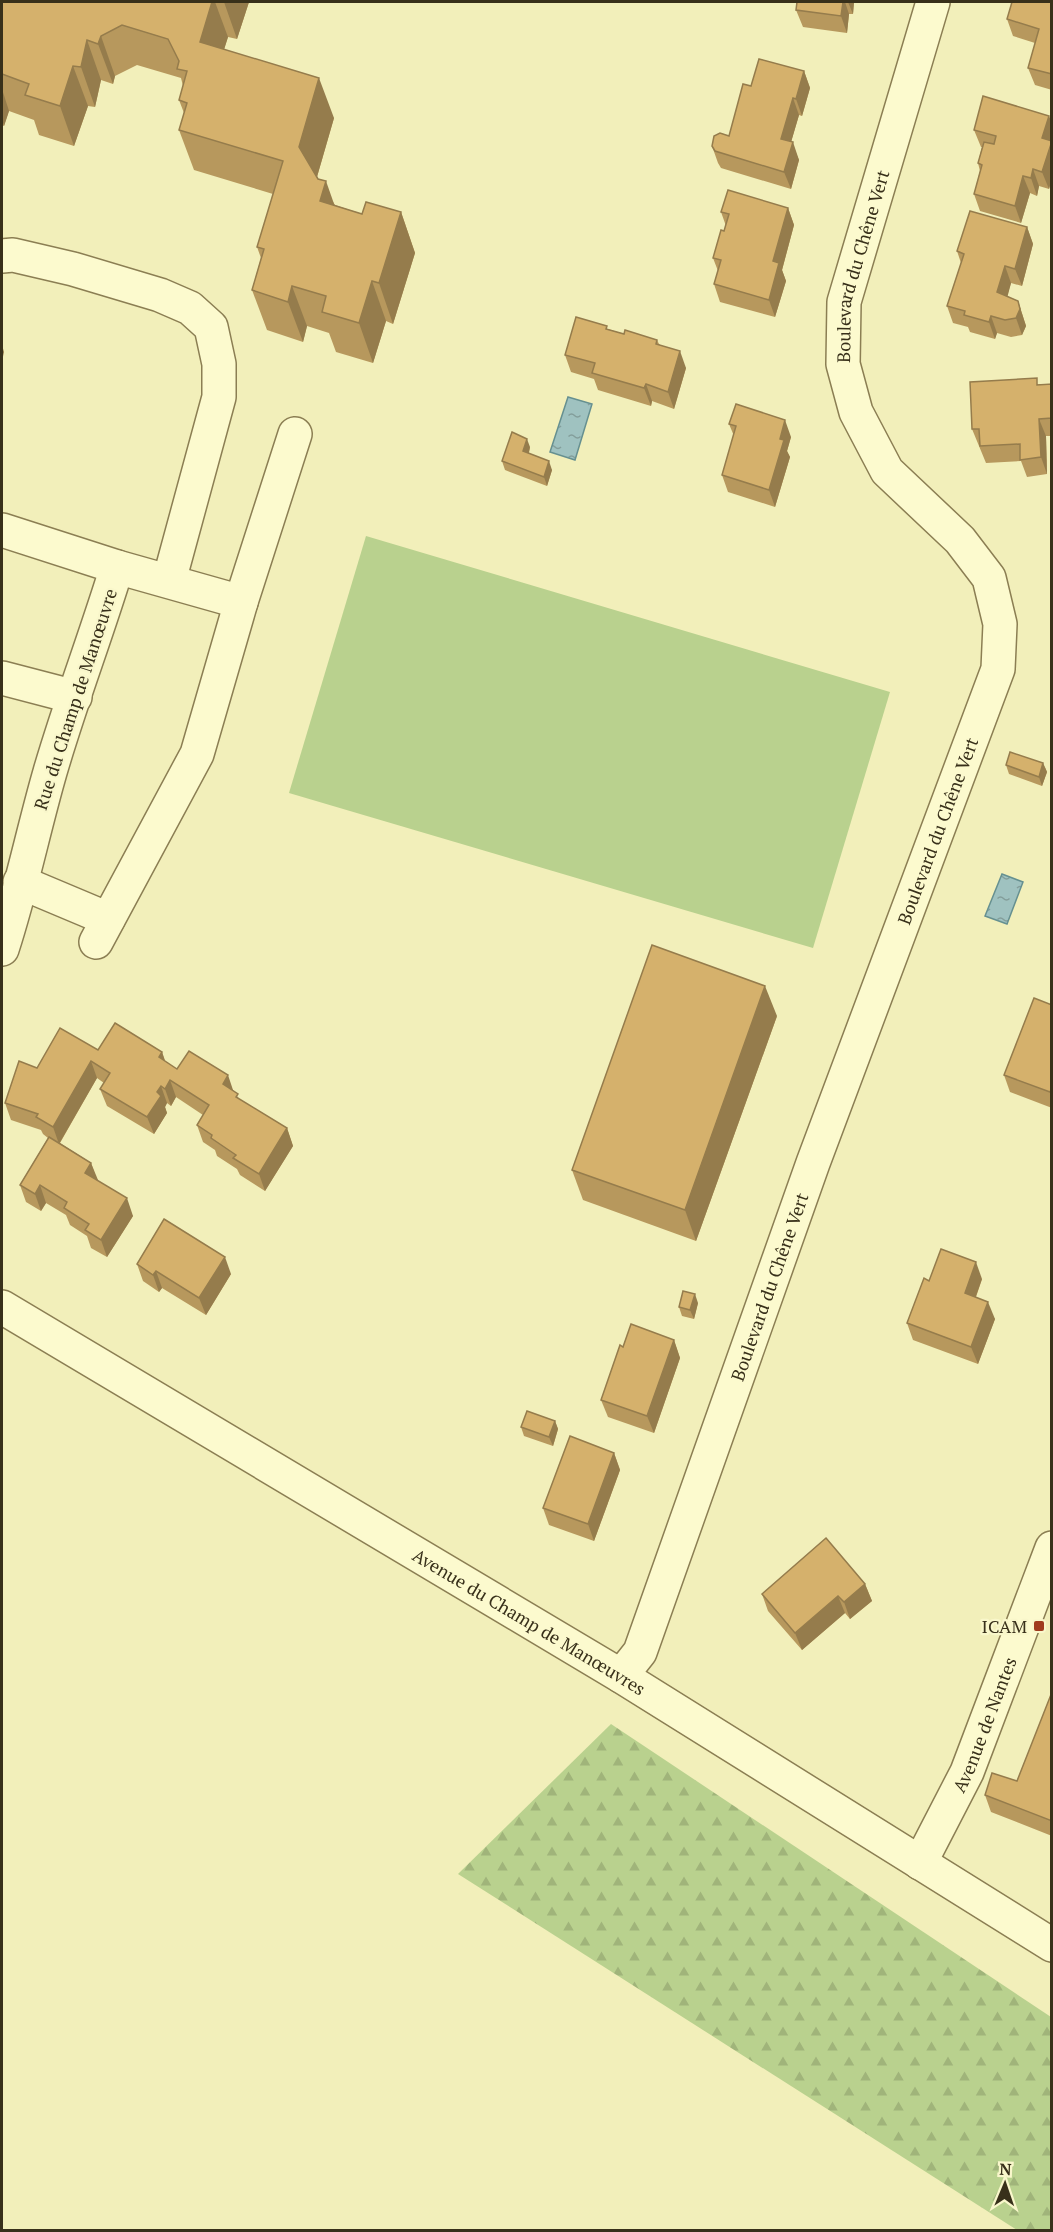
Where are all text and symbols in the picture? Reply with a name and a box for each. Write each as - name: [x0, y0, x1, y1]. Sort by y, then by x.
- street label: Boulevard du Chêne Vert: [831, 167, 895, 363]
- street label: Rue du Champ de Manœuvre: [28, 585, 122, 813]
- street label: Boulevard du Chêne Vert: [891, 734, 983, 928]
- street label: Boulevard du Chêne Vert: [725, 1189, 814, 1384]
- street label: Avenue du Champ de Manœuvres: [408, 1543, 650, 1700]
- place label: ICAM: [982, 1614, 1027, 1638]
- marker: ICAM: [1032, 1619, 1046, 1633]
- street label: Avenue de Nantes: [947, 1653, 1022, 1796]
- north arrow: [975, 2154, 1035, 2214]
- text: N: [999, 2158, 1012, 2180]

